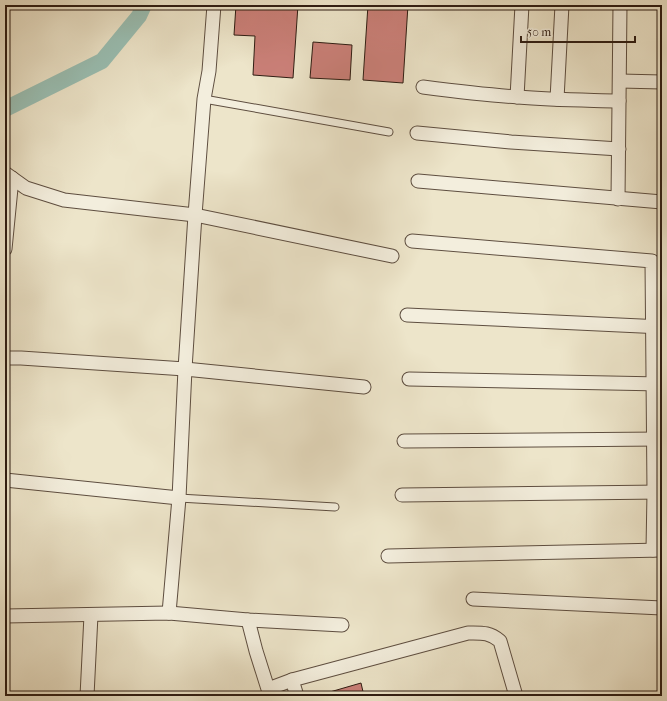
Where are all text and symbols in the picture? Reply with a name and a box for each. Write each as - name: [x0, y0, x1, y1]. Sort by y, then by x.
- scale bar: [521, 18, 635, 44]
- text: 50 m: [527, 25, 551, 39]

